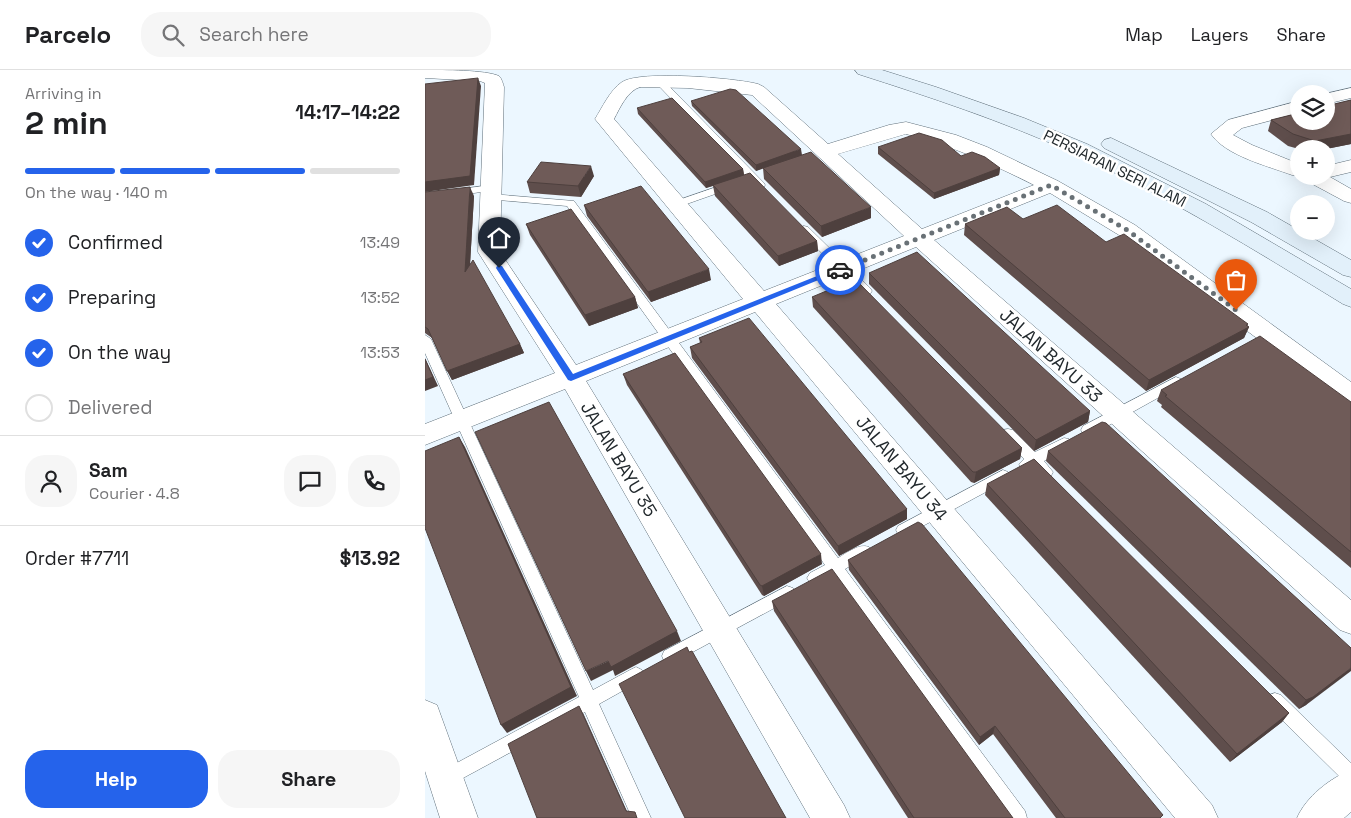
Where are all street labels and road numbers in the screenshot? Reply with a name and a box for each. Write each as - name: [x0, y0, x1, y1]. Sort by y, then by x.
- street label: PERSIARAN SERI ALAM: [1041, 125, 1189, 211]
- street label: JALAN BAYU 33: [995, 303, 1107, 407]
- street label: JALAN BAYU 35: [576, 397, 662, 521]
- street label: JALAN BAYU 34: [851, 411, 953, 525]

